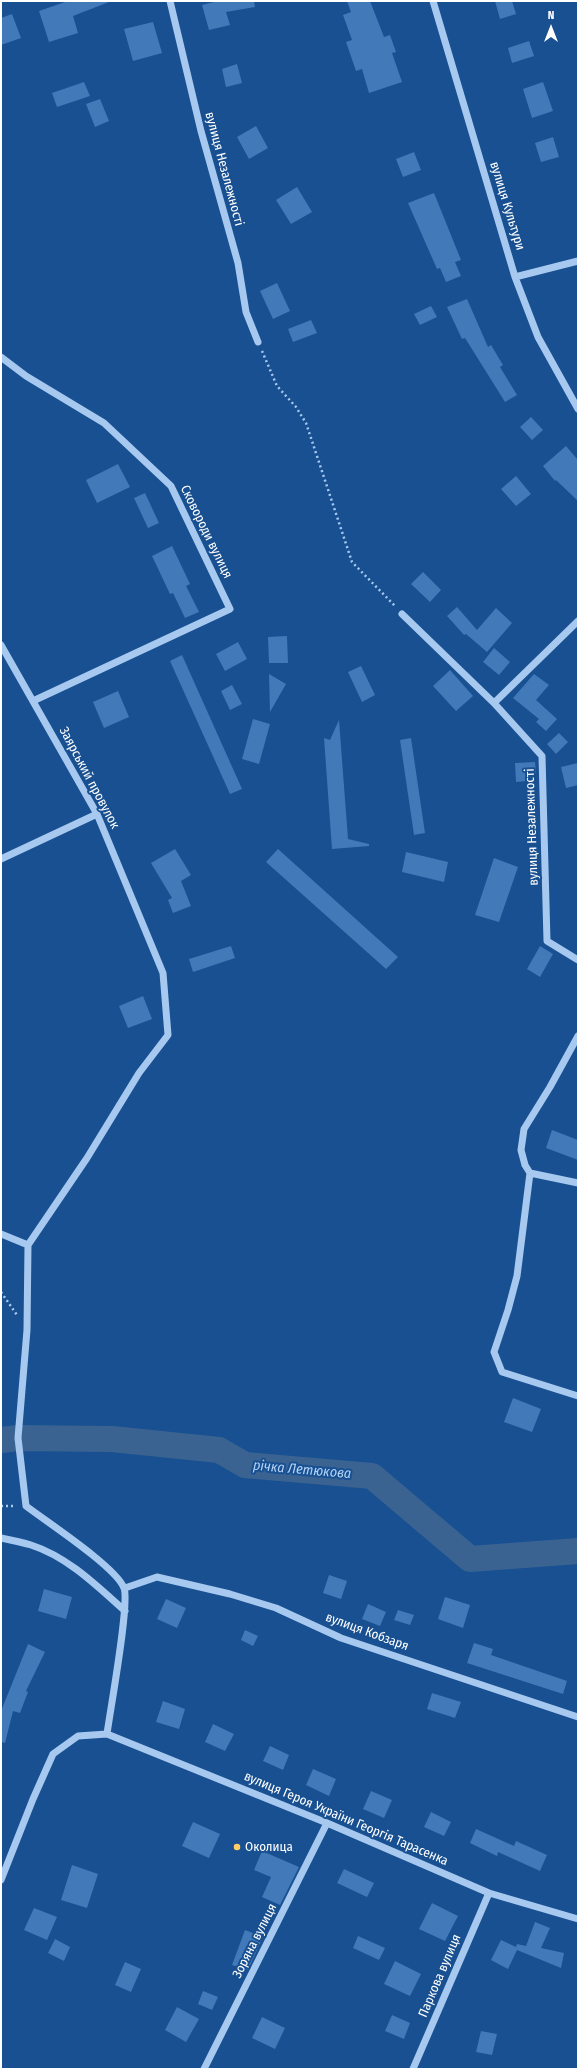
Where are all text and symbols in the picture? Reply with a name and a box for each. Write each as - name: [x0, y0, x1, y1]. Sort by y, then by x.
- north arrow: [531, 8, 571, 48]
- text: N: [548, 9, 554, 22]
- street label: вулиця Незалежності: [201, 110, 247, 228]
- street label: вулиця Культури: [486, 160, 528, 252]
- street label: Сковороди вулиця: [177, 483, 235, 581]
- street label: Заярський провулок: [56, 725, 122, 831]
- street label: вулиця Незалежності: [522, 768, 542, 886]
- water label: річка Летюкова: [252, 1457, 352, 1483]
- street label: вулиця Кобзаря: [323, 1610, 411, 1654]
- street label: вулиця Героя України Георгія Тарасенка: [242, 1769, 450, 1869]
- place label: Околица: [245, 1839, 293, 1855]
- marker: Околица: [232, 1842, 242, 1852]
- street label: Зоряна вулиця: [230, 1901, 280, 1981]
- street label: Паркова вулиця: [415, 1932, 465, 2020]

